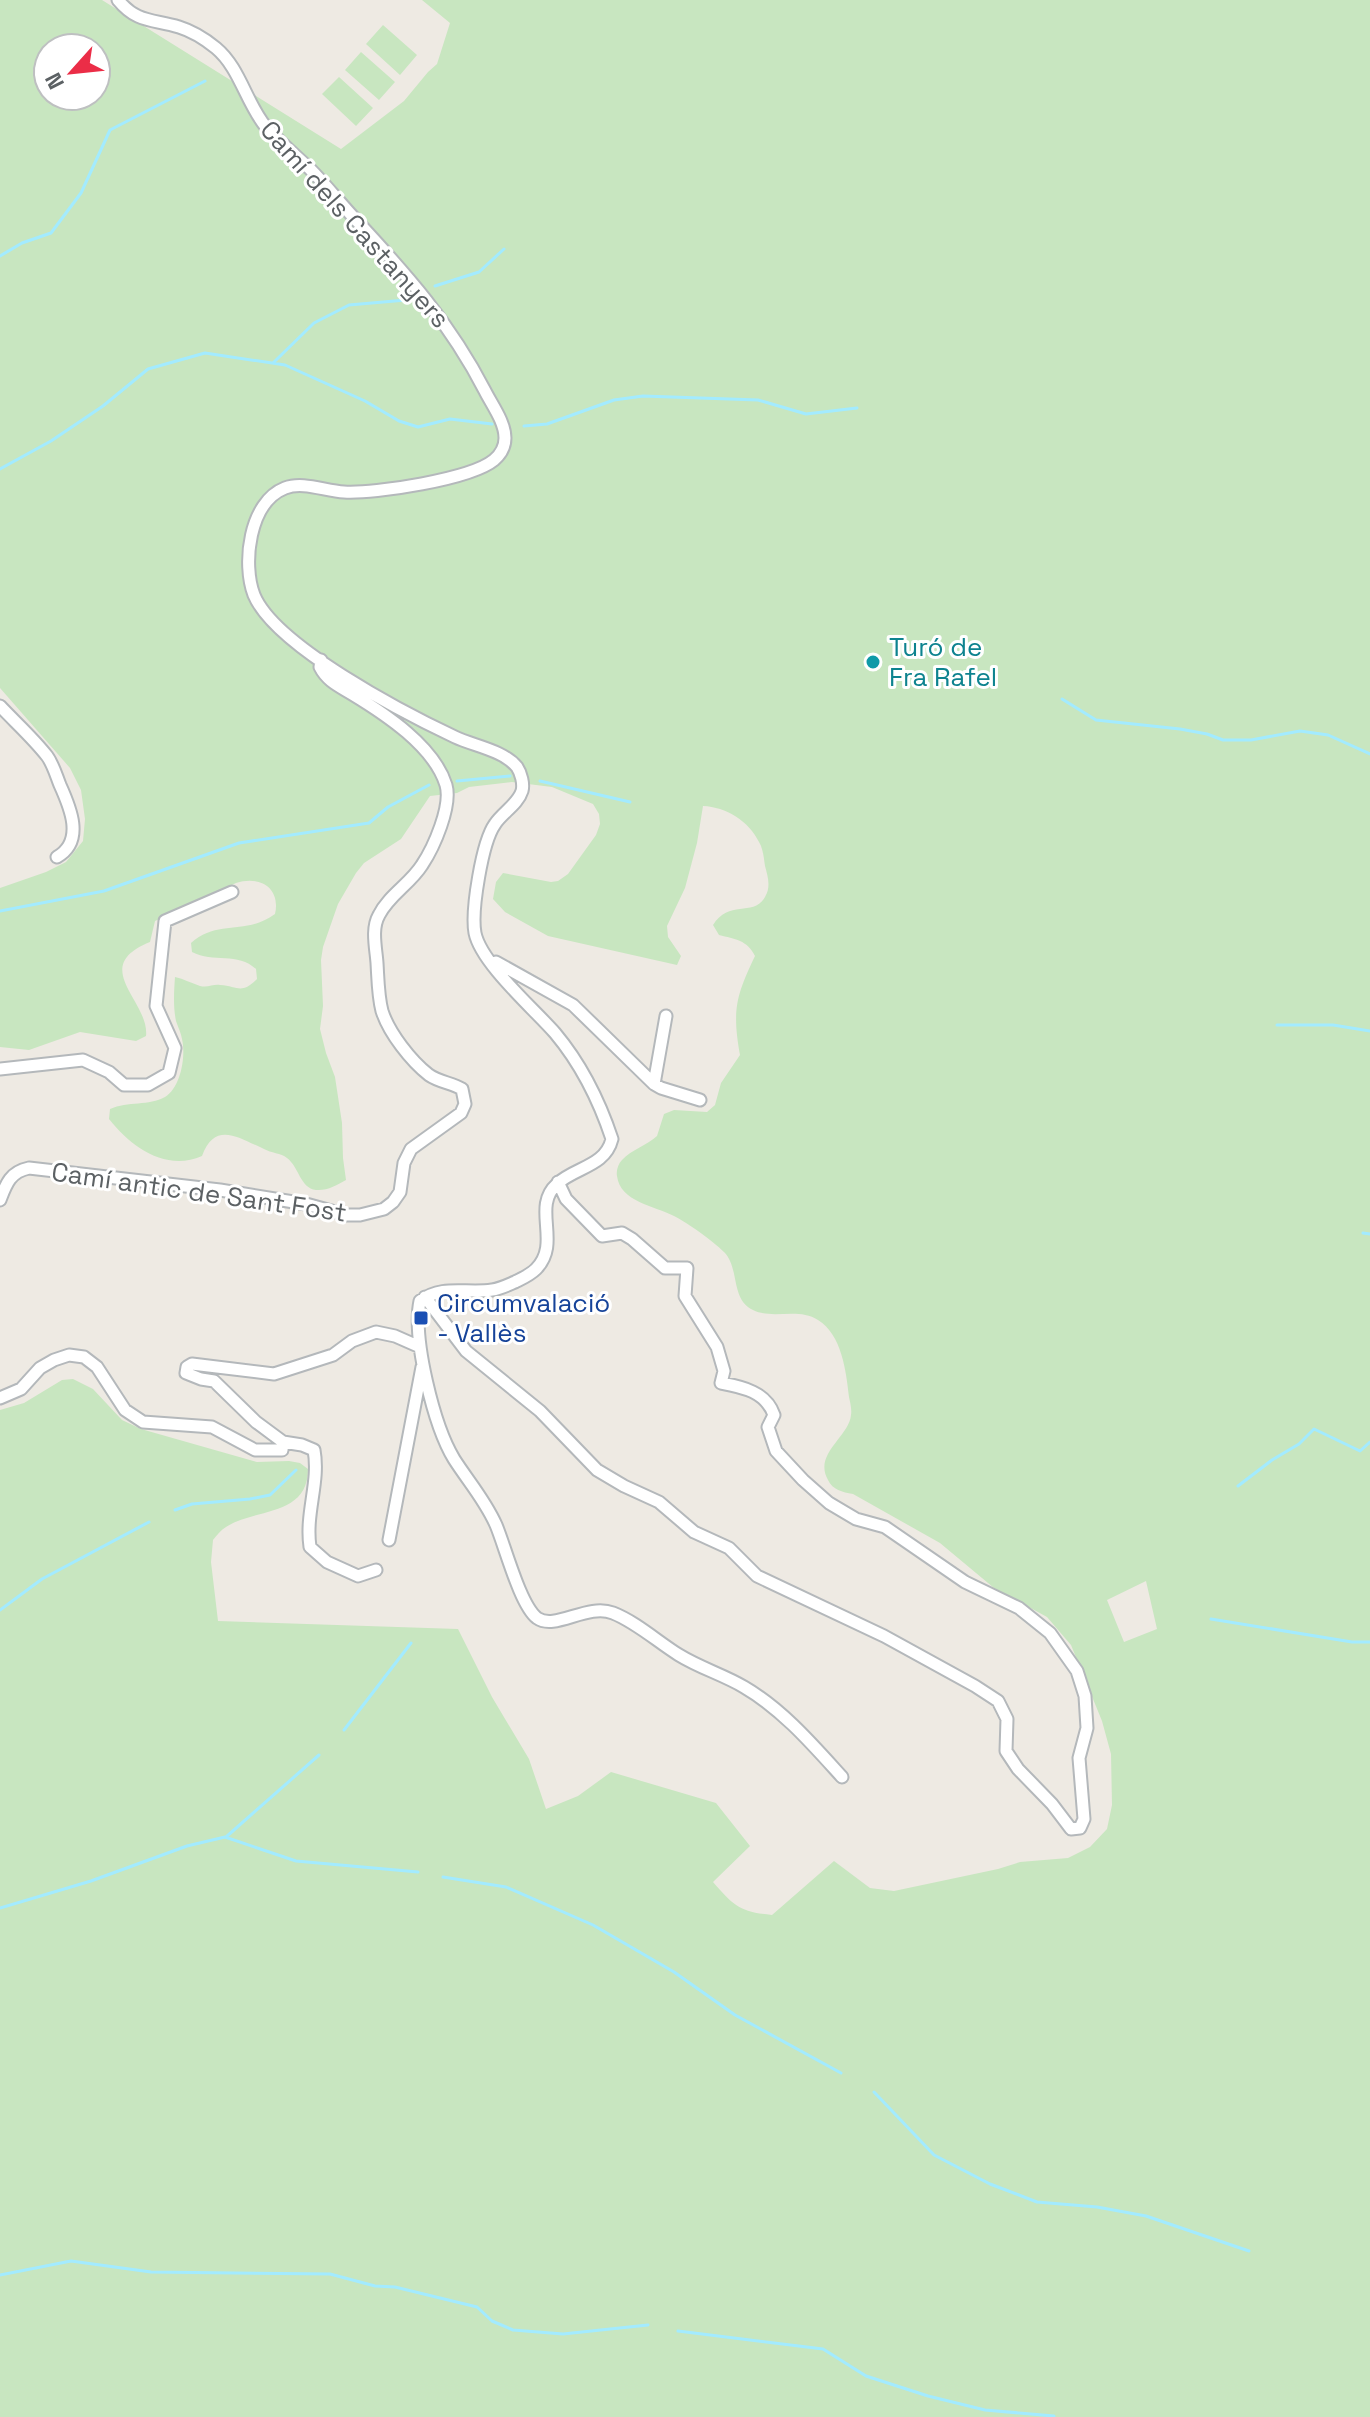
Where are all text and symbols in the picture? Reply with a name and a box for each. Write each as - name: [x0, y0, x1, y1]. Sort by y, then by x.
- north arrow: [32, 32, 112, 112]
- text: N: [38, 68, 70, 94]
- street label: Camí dels Castanyers: [253, 113, 457, 335]
- place label: Turó de Fra Rafel: [889, 630, 997, 694]
- marker: Turó de Fra Rafel: [864, 653, 882, 671]
- street label: Camí antic de Sant Fost: [49, 1154, 349, 1230]
- place label: Circumvalació - Vallès: [437, 1286, 610, 1350]
- marker: Circumvalació - Vallès: [412, 1309, 430, 1327]

